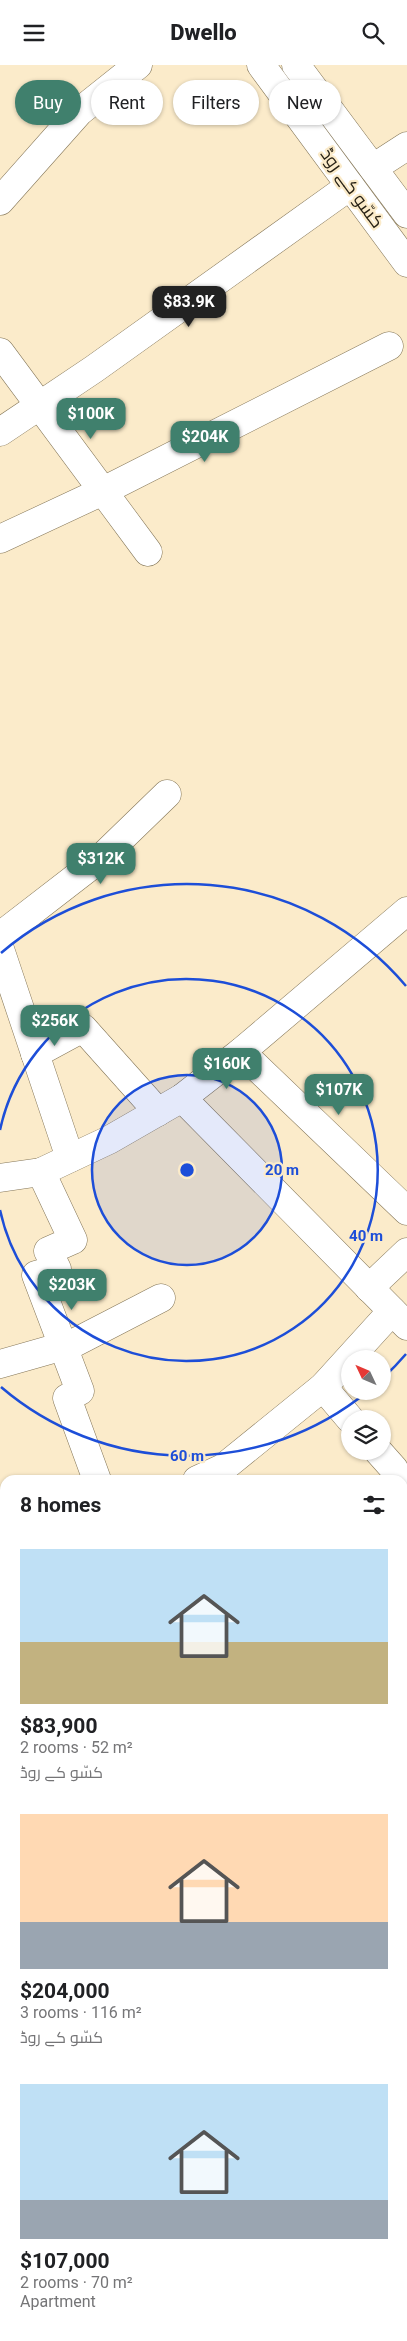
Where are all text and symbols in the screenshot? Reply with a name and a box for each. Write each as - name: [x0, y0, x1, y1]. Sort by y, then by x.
- icon: menu: [20, 19, 48, 47]
- icon: search: [359, 19, 387, 47]
- text: Dwello: [170, 20, 237, 45]
- chip: Buy: [15, 80, 81, 125]
- chip: Rent: [91, 80, 163, 125]
- chip: Filters: [173, 80, 259, 125]
- chip: New: [269, 80, 341, 125]
- street label: کسّو کے روڈ: [316, 144, 388, 232]
- pin: $83.9K: [148, 285, 230, 328]
- text: $83.9K: [163, 292, 215, 311]
- pin: $100K: [56, 397, 126, 440]
- text: $100K: [68, 404, 114, 423]
- pin: $204K: [170, 421, 240, 463]
- text: $204K: [182, 427, 228, 446]
- pin: $312K: [66, 843, 136, 885]
- text: $312K: [78, 849, 124, 868]
- pin: $256K: [20, 1005, 90, 1047]
- text: $256K: [32, 1011, 78, 1030]
- pin: $160K: [192, 1047, 262, 1090]
- text: $160K: [204, 1054, 250, 1073]
- pin: $107K: [304, 1073, 374, 1116]
- text: $107K: [316, 1080, 362, 1099]
- centre of rings: [178, 1161, 196, 1179]
- text: 20 m: [265, 1161, 299, 1179]
- text: 40 m: [349, 1227, 383, 1245]
- pin: $203K: [37, 1269, 107, 1311]
- text: $203K: [49, 1275, 95, 1294]
- north arrow: [341, 1350, 391, 1400]
- map controls: [341, 1350, 391, 1460]
- button: layers: [341, 1410, 391, 1460]
- text: 60 m: [170, 1447, 204, 1465]
- icon: filters: [360, 1491, 388, 1519]
- text: 8 homes: [20, 1493, 101, 1517]
- icon: home: [159, 1581, 249, 1671]
- text: $83,900: [20, 1714, 97, 1738]
- text: 2 rooms · 52 m²: [20, 1738, 133, 1757]
- text: کسّو کے روڈ: [20, 1763, 103, 1782]
- icon: home: [159, 1846, 249, 1936]
- text: $204,000: [20, 1979, 110, 2003]
- text: 3 rooms · 116 m²: [20, 2003, 142, 2022]
- text: کسّو کے روڈ: [20, 2028, 103, 2047]
- icon: home: [159, 2117, 249, 2207]
- text: $107,000: [20, 2249, 110, 2273]
- text: 2 rooms · 70 m²: [20, 2273, 133, 2292]
- text: Apartment: [20, 2292, 96, 2311]

